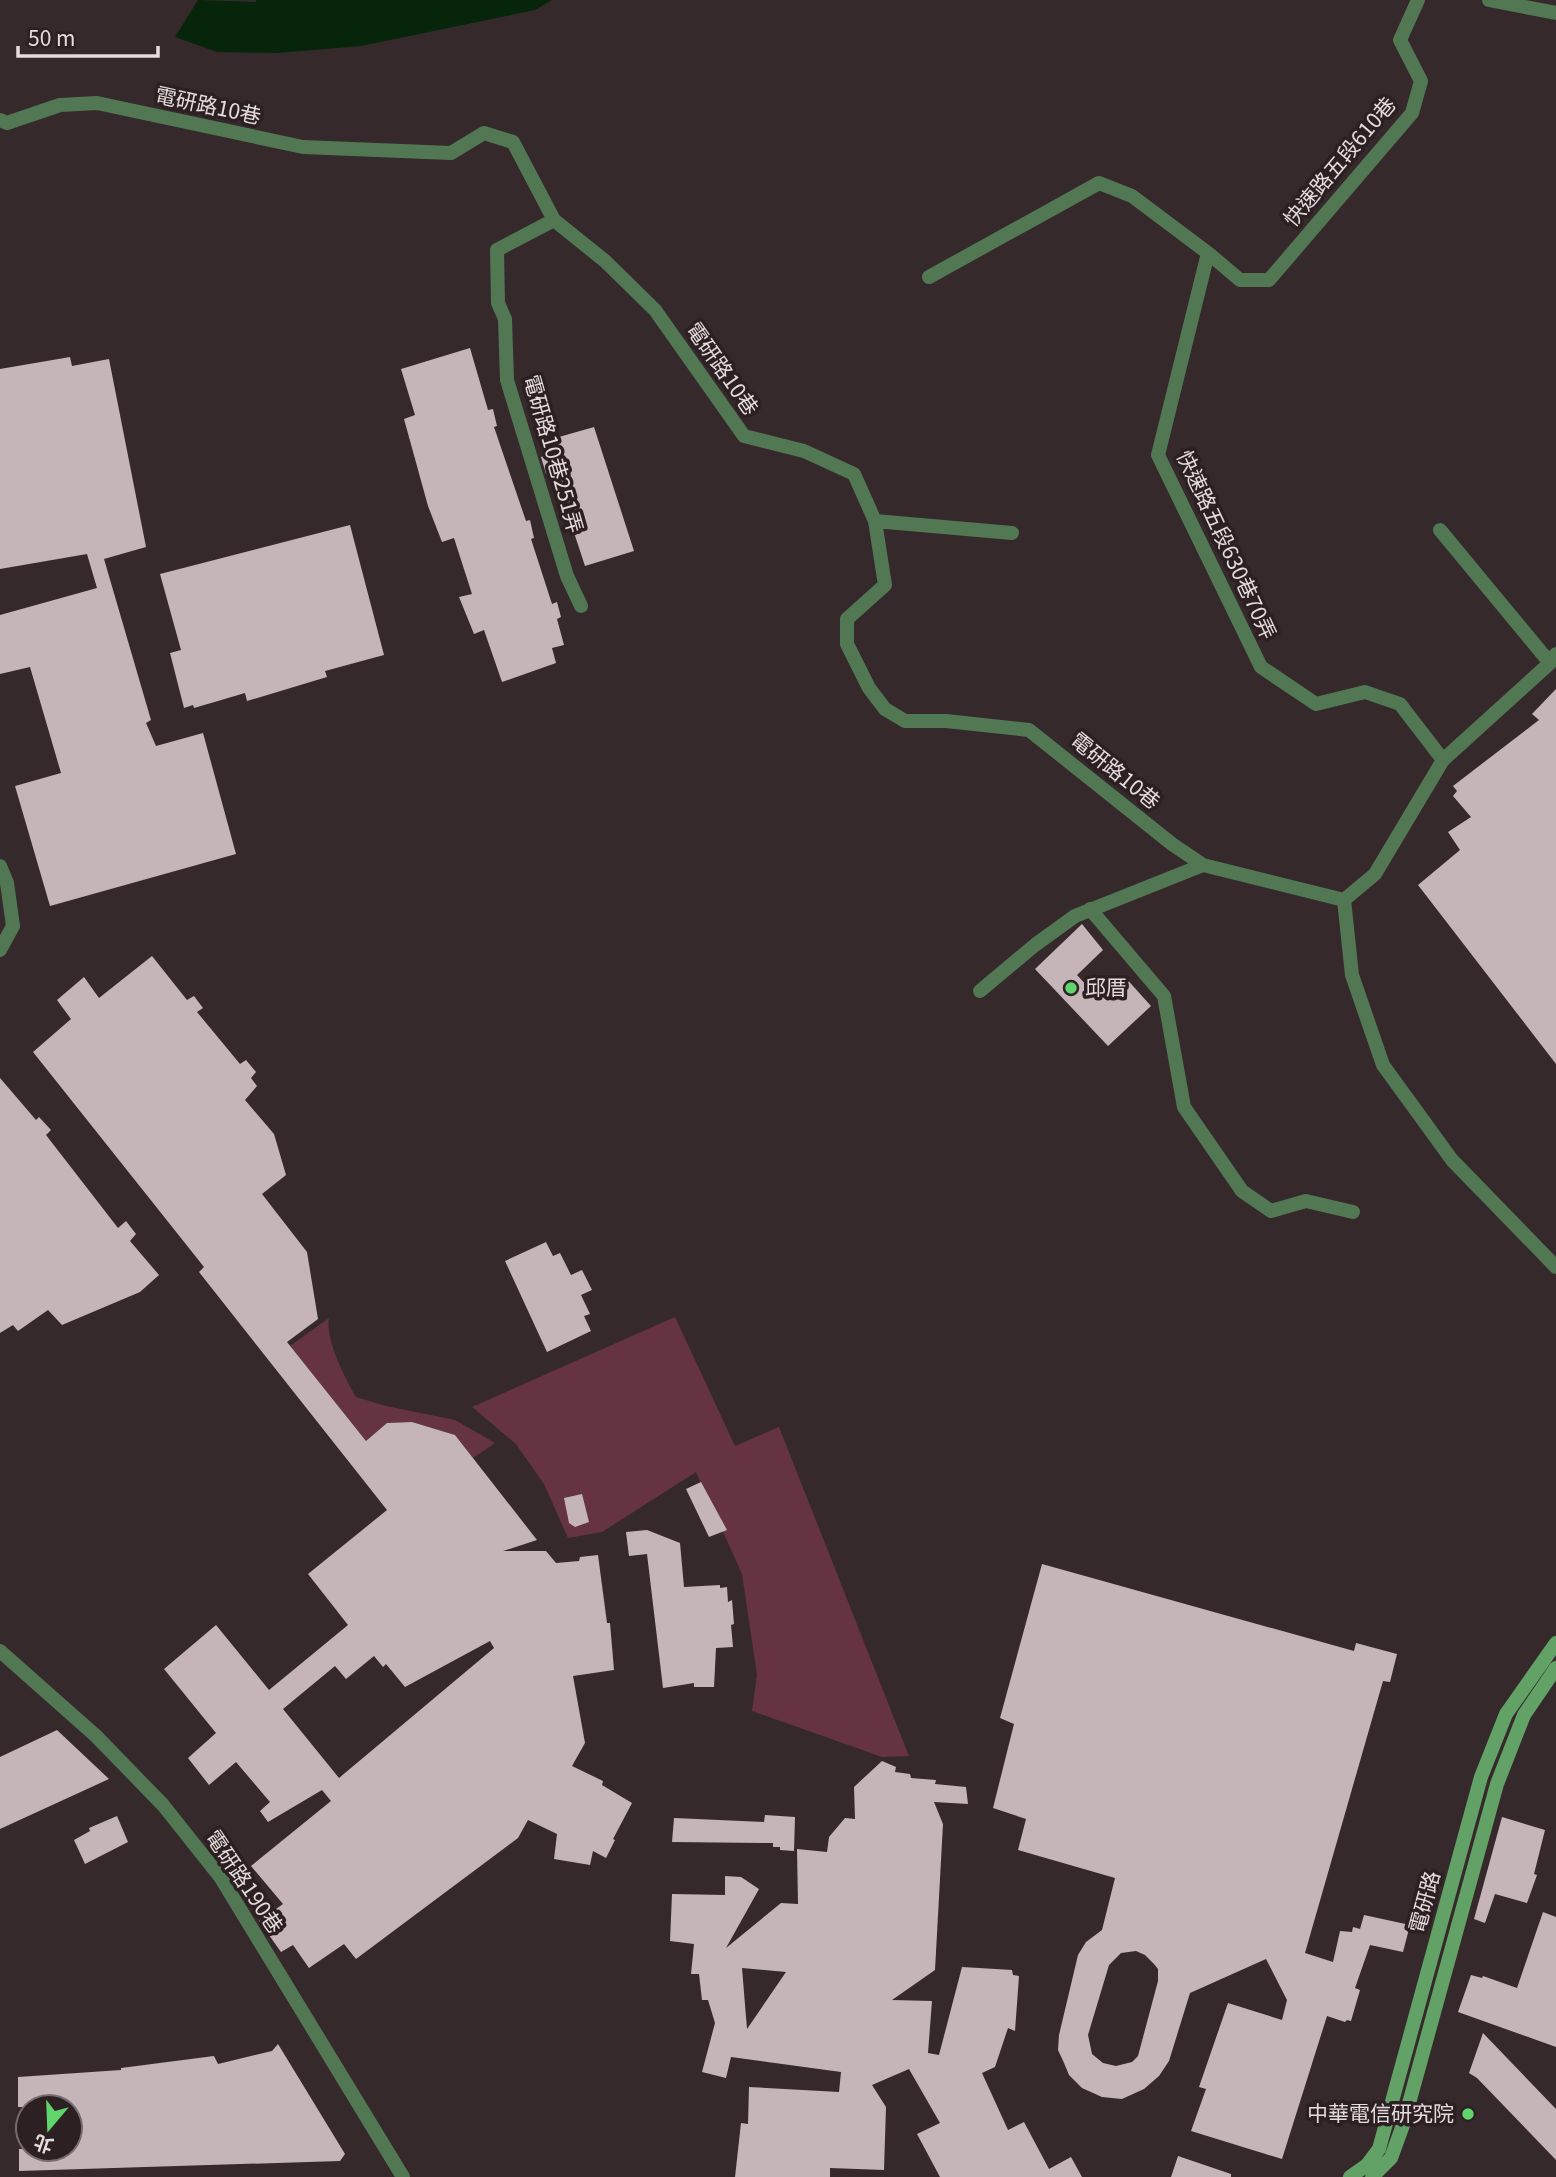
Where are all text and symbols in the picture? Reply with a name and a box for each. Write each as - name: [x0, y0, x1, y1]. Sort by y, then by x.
- scale bar: [18, 14, 158, 58]
- text: 50 m: [28, 22, 75, 52]
- street label: 電研路10巷: [153, 78, 264, 130]
- street label: 快速路五段610巷: [1275, 89, 1402, 232]
- street label: 電研路10巷: [681, 315, 767, 420]
- street label: 電研路10巷251弄: [518, 371, 592, 536]
- street label: 快速路五段630巷70弄: [1171, 445, 1285, 644]
- street label: 電研路10巷: [1065, 724, 1167, 815]
- place label: 邱厝: [1085, 971, 1127, 1001]
- marker: 邱厝: [1063, 980, 1079, 996]
- street label: 電研路190巷: [200, 1823, 291, 1939]
- street label: 電研路: [1400, 1867, 1446, 1936]
- north arrow: [14, 2093, 84, 2163]
- place label: 中華電信研究院: [1307, 2097, 1454, 2127]
- marker: 中華電信研究院: [1460, 2106, 1476, 2122]
- text: 北: [30, 2130, 56, 2161]

